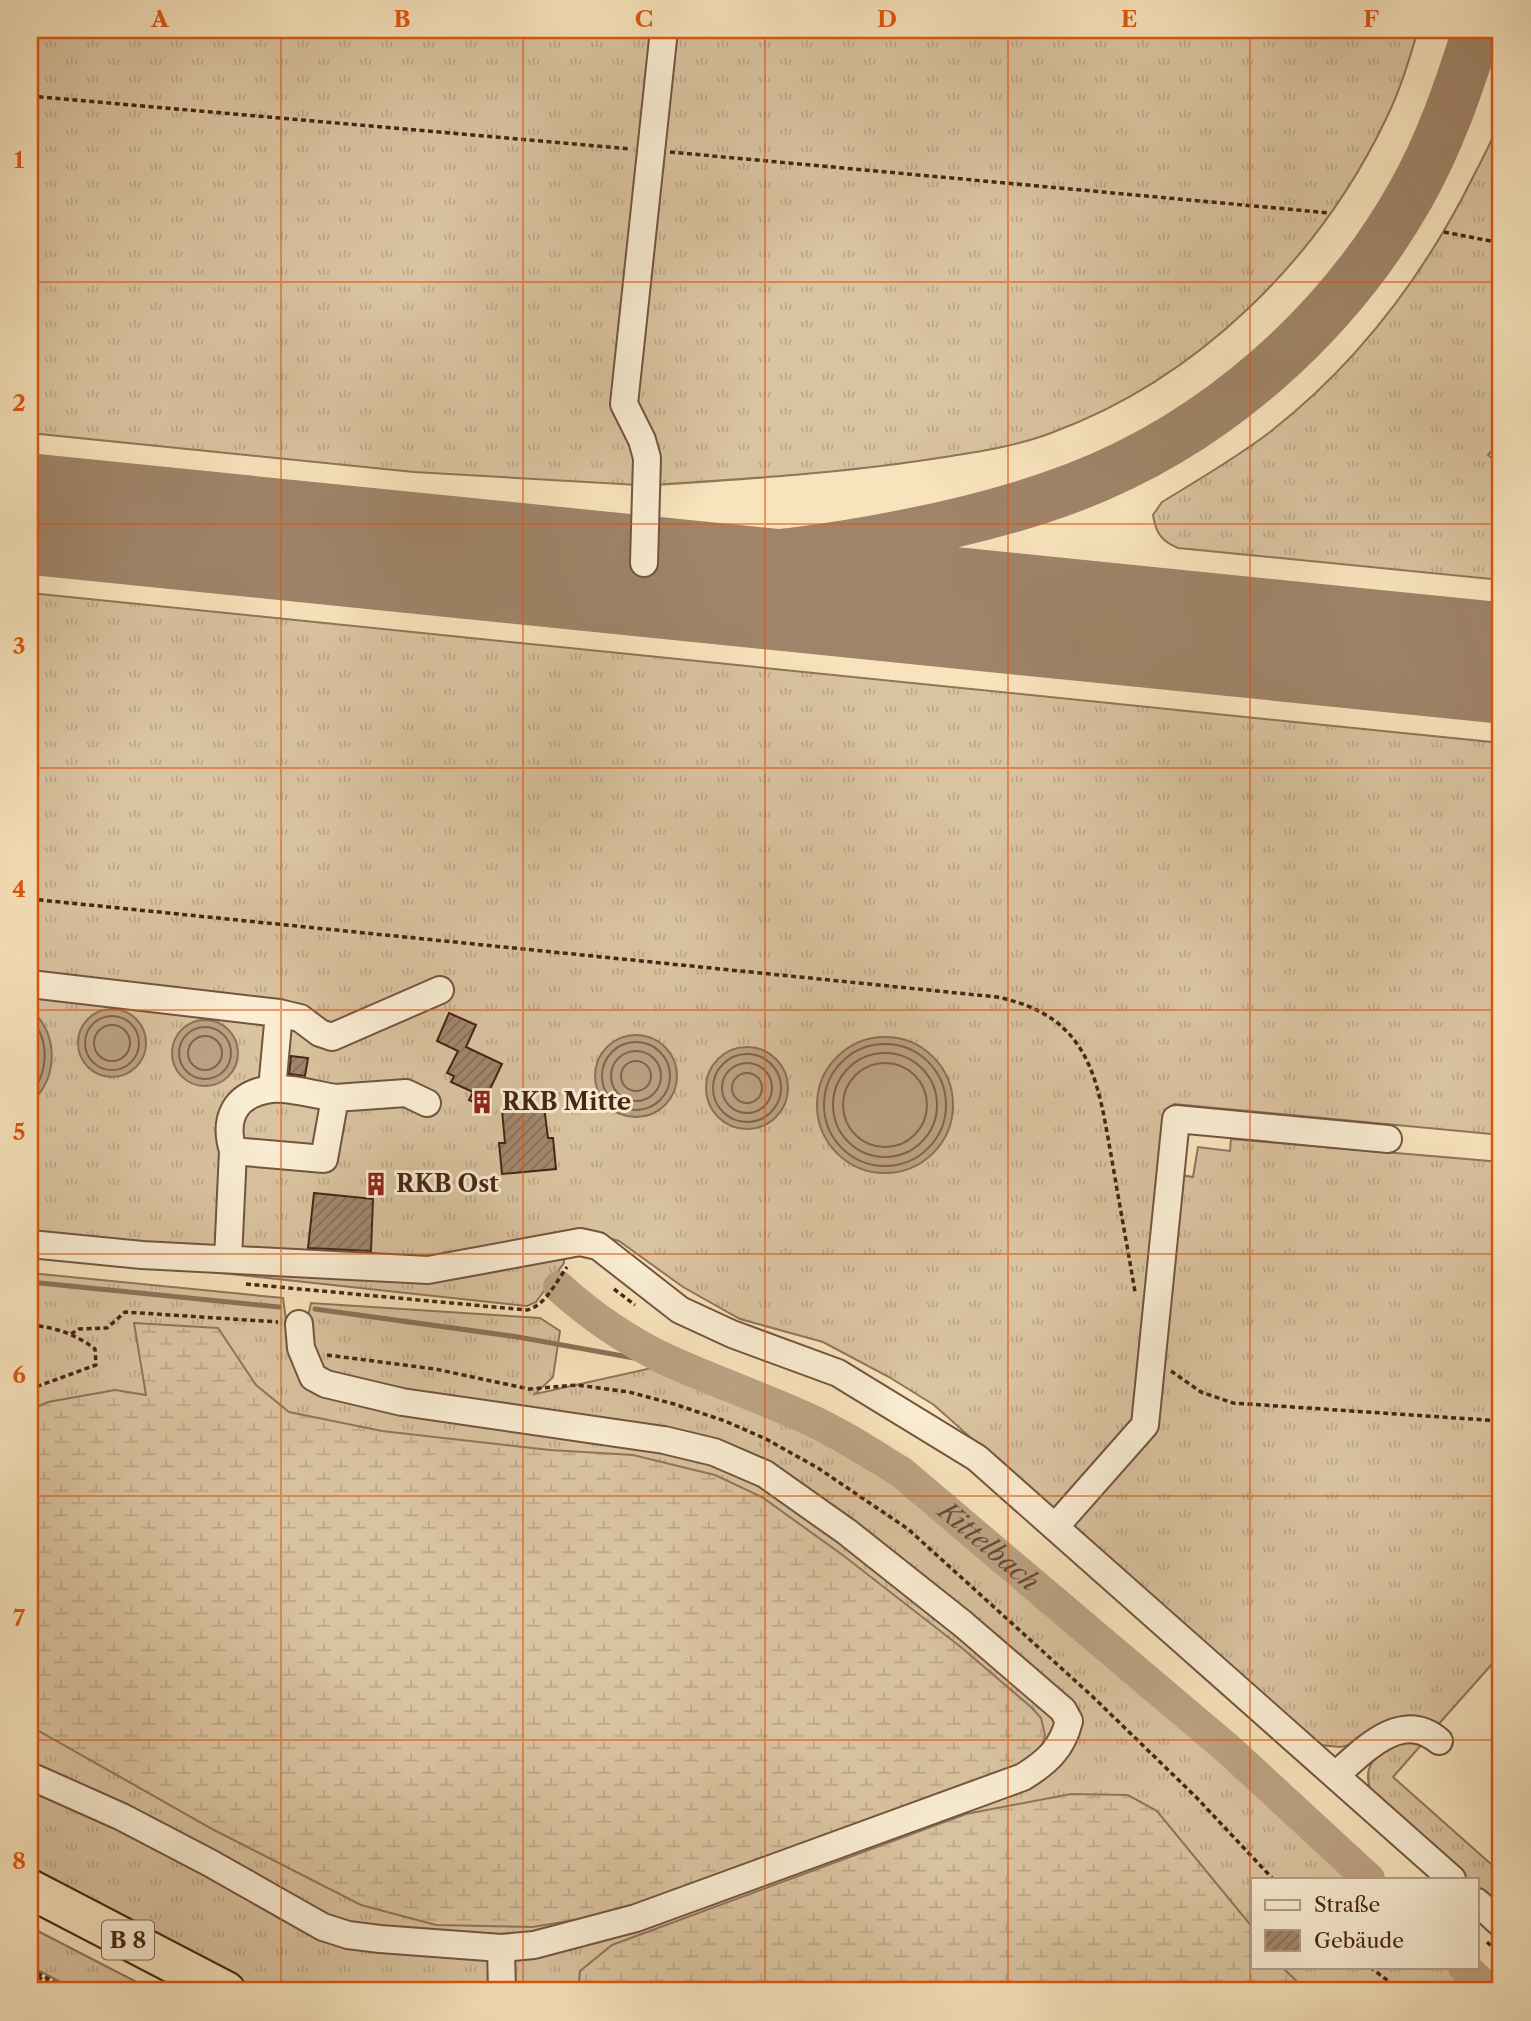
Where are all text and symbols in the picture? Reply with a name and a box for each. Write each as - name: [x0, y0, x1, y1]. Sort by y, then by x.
- text: A: [150, 5, 170, 33]
- text: B: [393, 5, 411, 33]
- text: C: [635, 5, 653, 33]
- text: D: [877, 5, 897, 33]
- text: E: [1121, 5, 1137, 33]
- text: F: [1363, 5, 1379, 33]
- text: 1: [14, 146, 25, 174]
- text: 2: [12, 389, 26, 417]
- text: 3: [13, 632, 26, 660]
- text: 4: [12, 875, 26, 903]
- place label: RKB Mitte: [502, 1087, 631, 1116]
- building icon: RKB Mitte: [468, 1088, 496, 1116]
- text: 5: [13, 1118, 25, 1146]
- place label: RKB Ost: [396, 1169, 499, 1198]
- building icon: RKB Ost: [362, 1170, 390, 1198]
- text: 6: [12, 1361, 26, 1389]
- water label: Kittelbach: [931, 1494, 1046, 1598]
- text: 7: [13, 1604, 25, 1632]
- text: 8: [12, 1847, 26, 1875]
- legend: [1251, 1878, 1478, 1968]
- text: Straße: [1314, 1892, 1380, 1917]
- road number: B 8: [102, 1921, 154, 1960]
- text: Gebäude: [1314, 1928, 1404, 1953]

